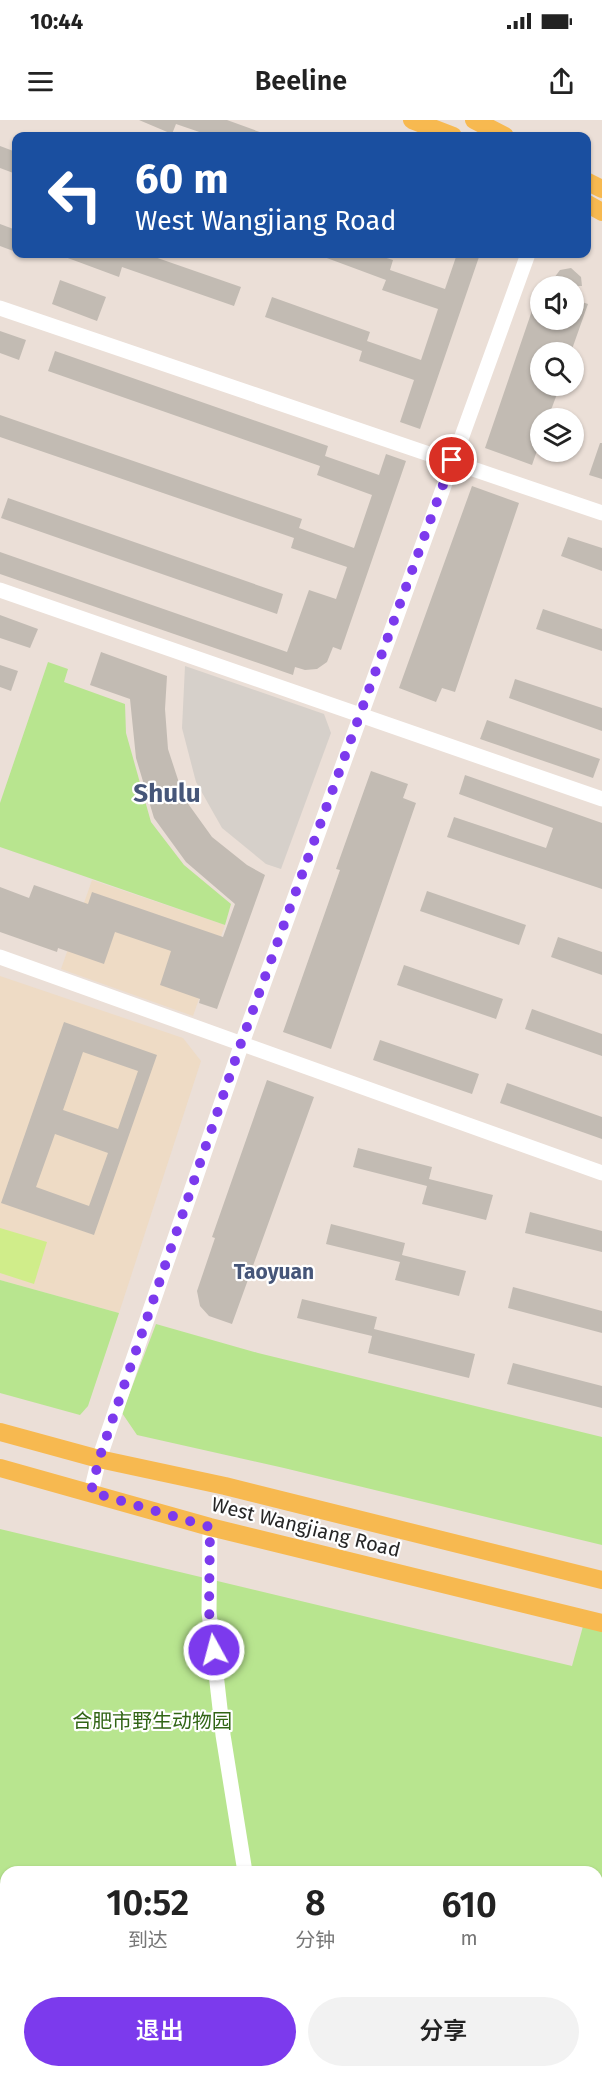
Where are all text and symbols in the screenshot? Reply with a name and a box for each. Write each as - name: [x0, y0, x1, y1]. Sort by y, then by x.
- text: 10:44: [30, 8, 83, 35]
- icon: menu: [24, 65, 57, 98]
- text: Beeline: [255, 65, 347, 97]
- icon: share: [545, 65, 578, 98]
- text: 60 m: [135, 154, 229, 204]
- icon: left: [36, 156, 114, 234]
- text: West Wangjiang Road: [135, 205, 396, 237]
- map controls: [530, 276, 584, 462]
- button: sound: [530, 276, 584, 330]
- button: search: [530, 342, 584, 396]
- button: layers: [530, 408, 584, 462]
- pin: [426, 434, 477, 485]
- icon: arrive: [435, 443, 468, 476]
- district label: Shulu: [133, 778, 201, 809]
- district label: Taoyuan: [234, 1259, 314, 1285]
- street label: West Wangjiang Road: [209, 1492, 403, 1562]
- position arrow: [182, 1618, 246, 1682]
- park label: 合肥市野生动物园: [72, 1709, 232, 1733]
- text: 10:52: [106, 1881, 189, 1925]
- text: 8: [305, 1881, 326, 1925]
- text: 610: [442, 1883, 497, 1927]
- text: m: [461, 1926, 478, 1950]
- text: 到达: [128, 1928, 168, 1952]
- text: 分钟: [295, 1928, 335, 1952]
- button: 退出: [24, 1997, 296, 2066]
- button: 分享: [308, 1997, 579, 2066]

